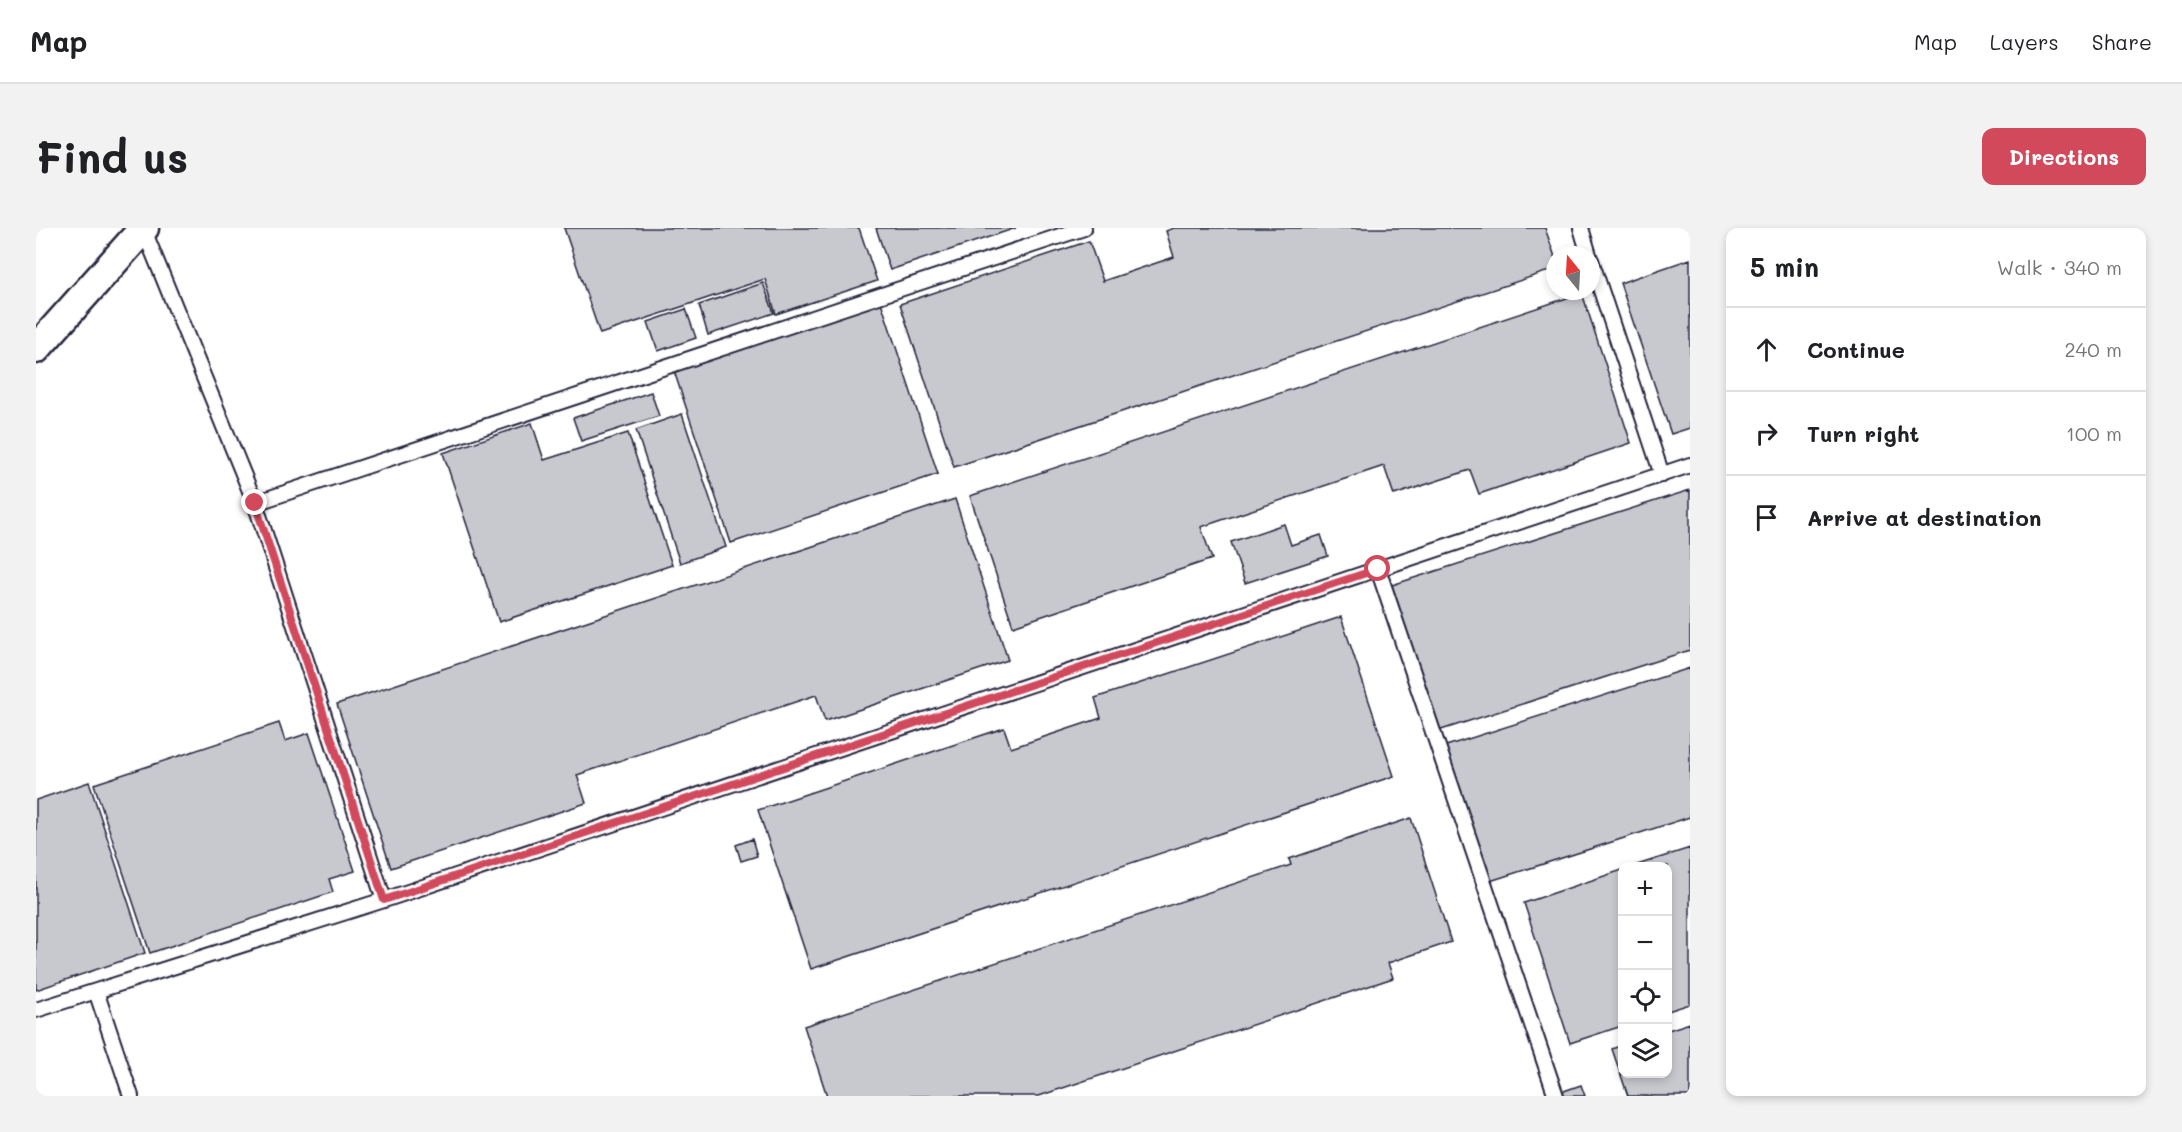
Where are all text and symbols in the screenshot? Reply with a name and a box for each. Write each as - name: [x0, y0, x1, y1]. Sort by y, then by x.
- text: Map: [30, 23, 87, 59]
- text: Map: [1914, 28, 1957, 55]
- text: Layers: [1990, 28, 2059, 55]
- text: Share: [2092, 28, 2152, 55]
- button: Directions: [1982, 128, 2146, 185]
- text: Find us: [36, 129, 188, 184]
- north arrow: [1546, 246, 1600, 300]
- text: 5 min: [1750, 250, 1819, 284]
- text: Walk · 340 m: [1997, 254, 2122, 280]
- icon: ahead: [1750, 333, 1783, 366]
- text: Continue: [1807, 335, 1905, 364]
- text: 240 m: [2064, 336, 2122, 362]
- icon: right: [1750, 417, 1783, 450]
- text: Turn right: [1807, 419, 1919, 448]
- text: 100 m: [2066, 420, 2122, 446]
- route end: [241, 489, 267, 515]
- icon: arrive: [1750, 501, 1783, 534]
- text: Arrive at destination: [1807, 503, 2042, 532]
- route start: [1364, 555, 1390, 581]
- map controls: [1618, 862, 1672, 1078]
- button: +: [1618, 862, 1672, 916]
- button: −: [1618, 916, 1672, 970]
- button: locate: [1618, 970, 1672, 1024]
- button: layers: [1618, 1024, 1672, 1078]

